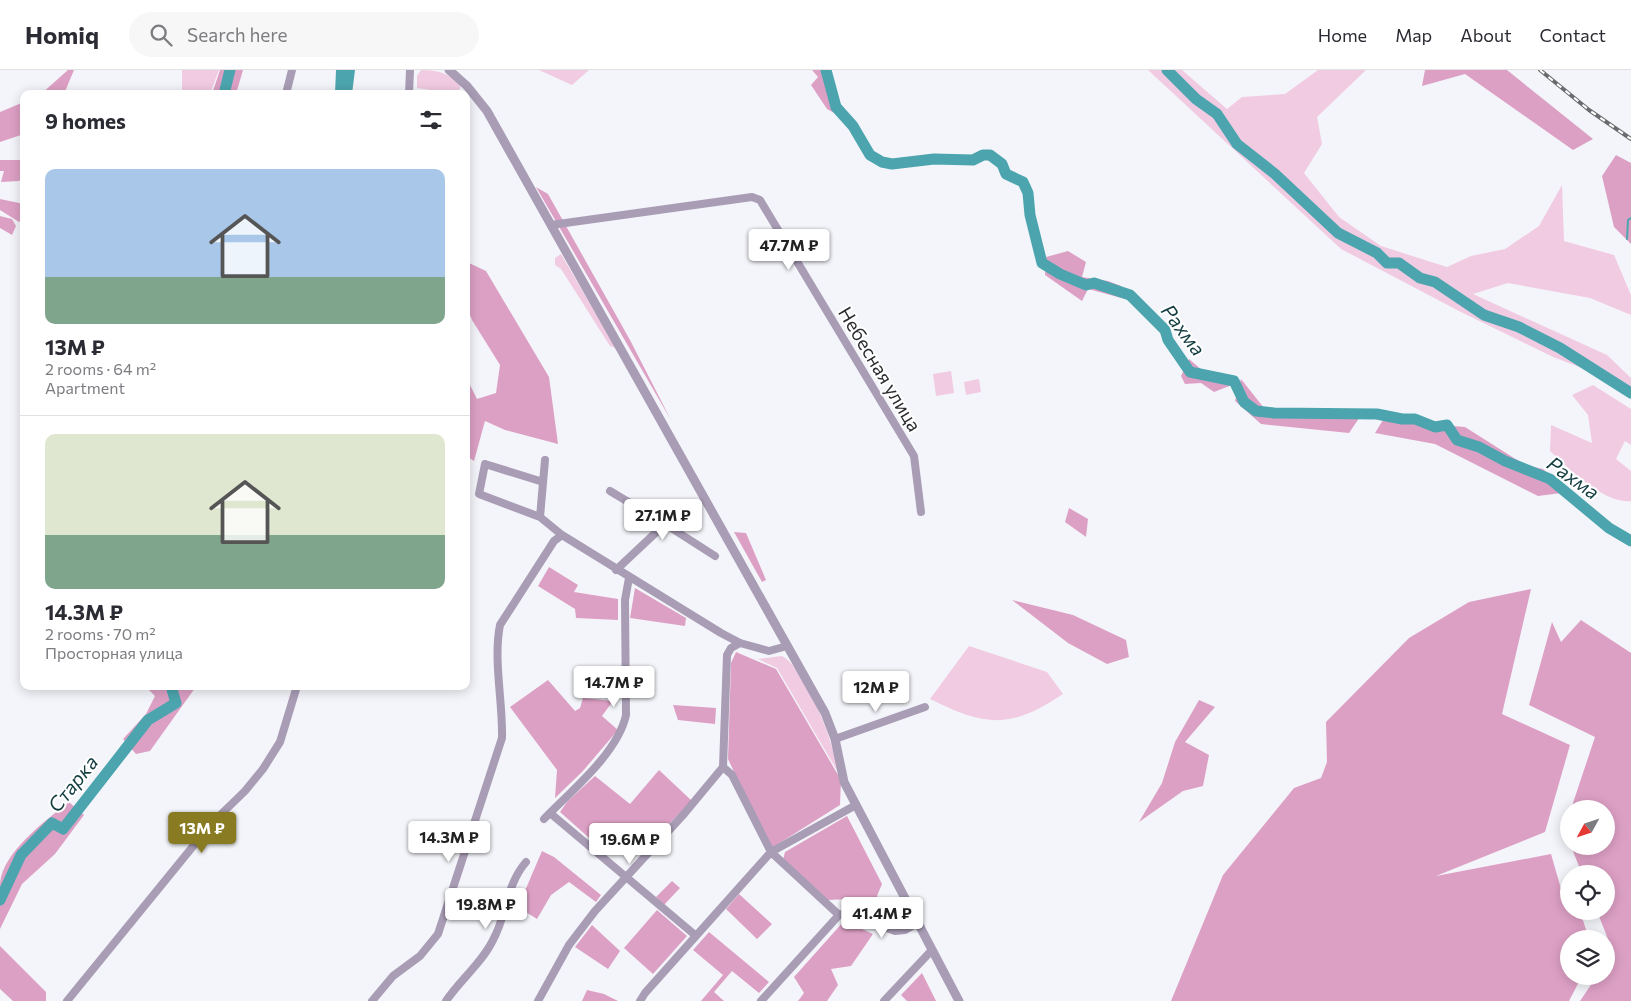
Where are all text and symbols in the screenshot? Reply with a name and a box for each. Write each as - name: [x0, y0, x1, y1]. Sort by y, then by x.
- search box: [129, 12, 479, 57]
- text: Homiq: [25, 20, 99, 49]
- icon: search: [147, 21, 175, 49]
- text: Search here: [187, 23, 288, 46]
- text: Home: [1318, 24, 1367, 46]
- text: Map: [1395, 24, 1432, 46]
- text: About: [1460, 24, 1512, 46]
- text: Contact: [1540, 24, 1606, 46]
- icon: filters: [417, 106, 445, 134]
- text: 9 homes: [45, 108, 126, 133]
- icon: home: [200, 201, 290, 291]
- pin: 47.7M ₽: [743, 228, 835, 271]
- text: 47.7M ₽: [760, 235, 818, 254]
- water label: Рахма: [1157, 299, 1211, 360]
- street label: Небесная улица: [834, 302, 927, 435]
- text: 13M ₽: [45, 334, 105, 359]
- text: 2 rooms · 64 m²: [45, 359, 156, 378]
- text: Apartment: [45, 378, 125, 397]
- water label: Рахма: [1543, 451, 1604, 504]
- icon: home: [200, 467, 290, 557]
- pin: 27.1M ₽: [617, 498, 709, 541]
- text: 27.1M ₽: [635, 505, 691, 524]
- text: 14.3M ₽: [45, 599, 123, 624]
- text: 2 rooms · 70 m²: [45, 624, 156, 643]
- text: Просторная улица: [45, 643, 183, 662]
- pin: 14.7M ₽: [568, 666, 660, 708]
- pin: 12M ₽: [841, 670, 911, 713]
- text: 14.7M ₽: [585, 672, 643, 691]
- text: 12M ₽: [853, 677, 899, 696]
- water label: Старка: [42, 750, 102, 817]
- north arrow: [1560, 800, 1615, 855]
- map controls: [1560, 800, 1615, 985]
- pin: 13M ₽: [167, 812, 237, 854]
- text: 13M ₽: [179, 818, 225, 837]
- pin: 14.3M ₽: [403, 820, 495, 863]
- pin: 19.6M ₽: [584, 822, 676, 865]
- text: 14.3M ₽: [419, 827, 479, 846]
- text: 19.6M ₽: [600, 829, 660, 848]
- button: locate: [1560, 865, 1615, 920]
- pin: 19.8M ₽: [440, 888, 532, 930]
- text: 19.8M ₽: [456, 894, 516, 913]
- pin: 41.4M ₽: [836, 896, 928, 939]
- text: 41.4M ₽: [852, 903, 912, 922]
- button: layers: [1560, 930, 1615, 985]

